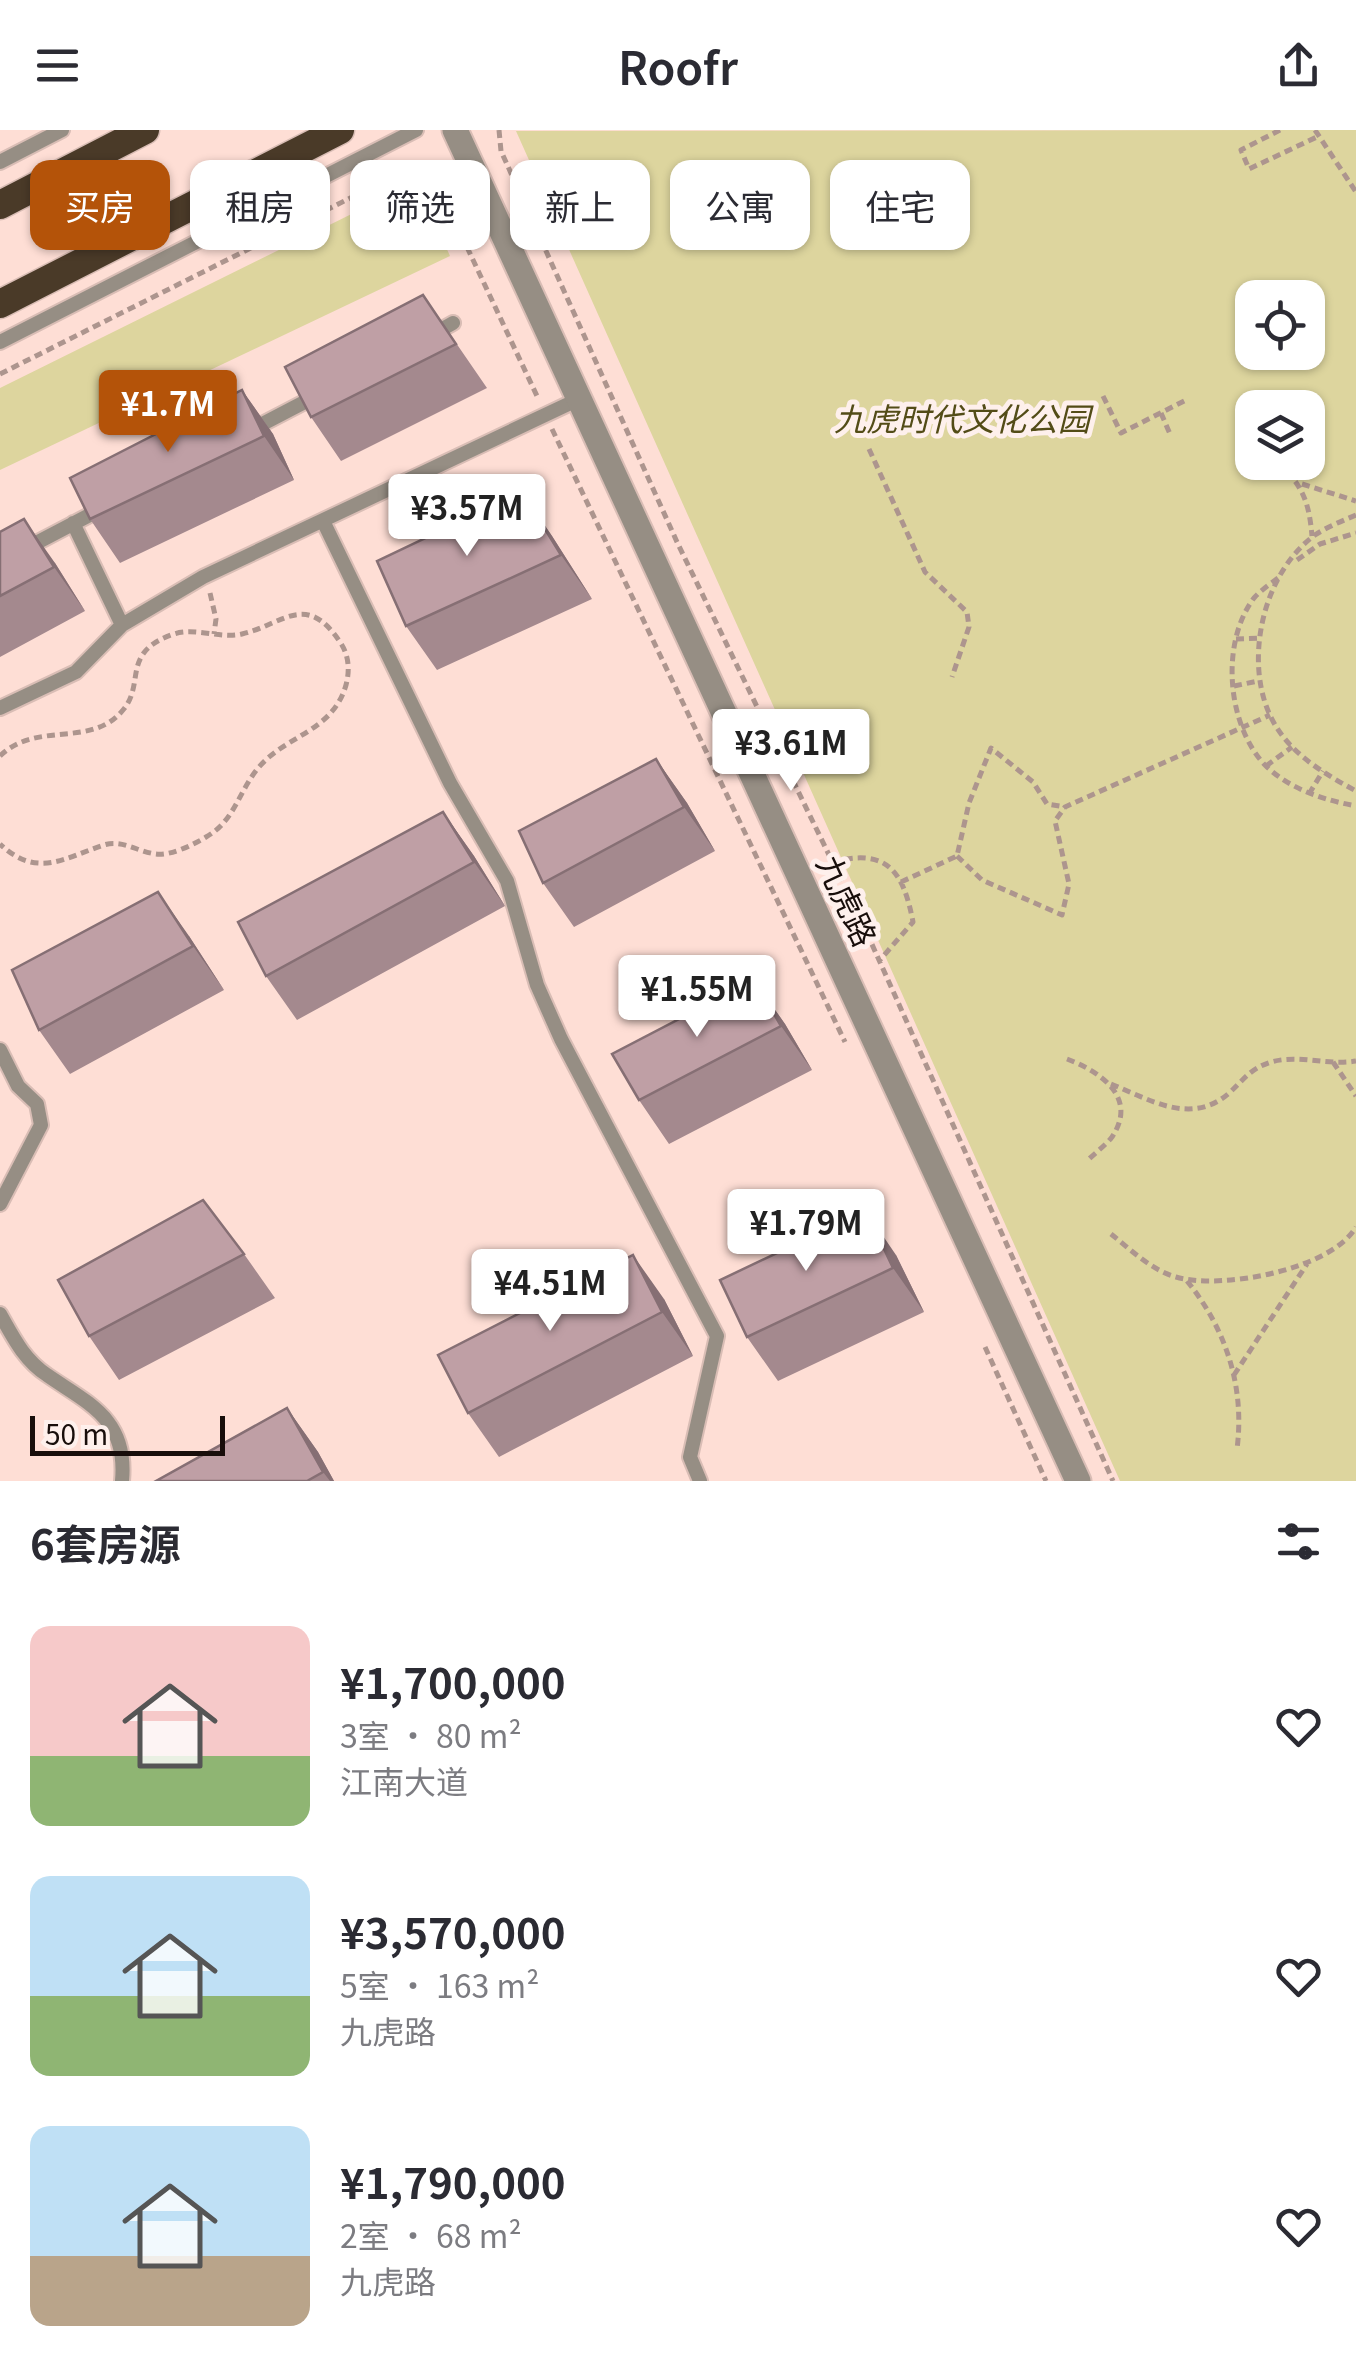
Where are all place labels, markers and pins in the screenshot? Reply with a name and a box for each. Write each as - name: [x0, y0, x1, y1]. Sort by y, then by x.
- pin: ¥1.7M: [98, 370, 238, 455]
- pin: ¥3.57M: [386, 474, 548, 559]
- pin: ¥3.61M: [710, 709, 872, 794]
- pin: ¥1.55M: [616, 955, 778, 1040]
- pin: ¥1.79M: [725, 1189, 887, 1274]
- pin: ¥4.51M: [469, 1249, 631, 1334]

